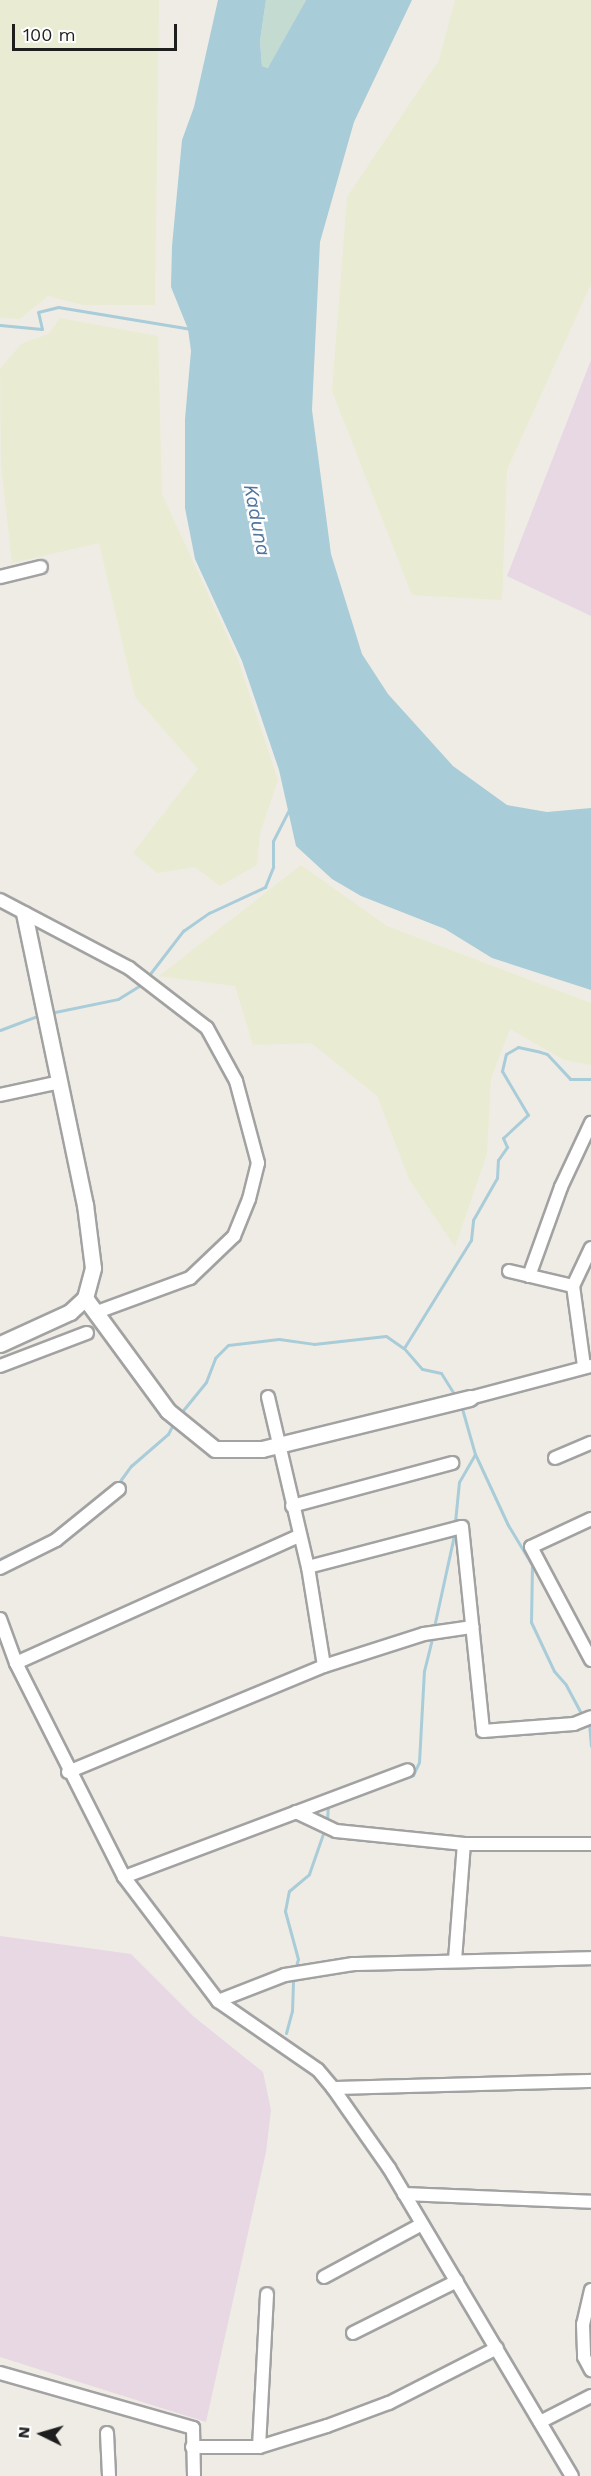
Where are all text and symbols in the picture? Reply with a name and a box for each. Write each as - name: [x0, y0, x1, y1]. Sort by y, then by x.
- scale bar: [15, 12, 180, 50]
- text: 100 m: [23, 24, 76, 45]
- water label: Kaduna: [238, 482, 276, 558]
- north arrow: [12, 2404, 72, 2464]
- text: N: [14, 2426, 34, 2439]

